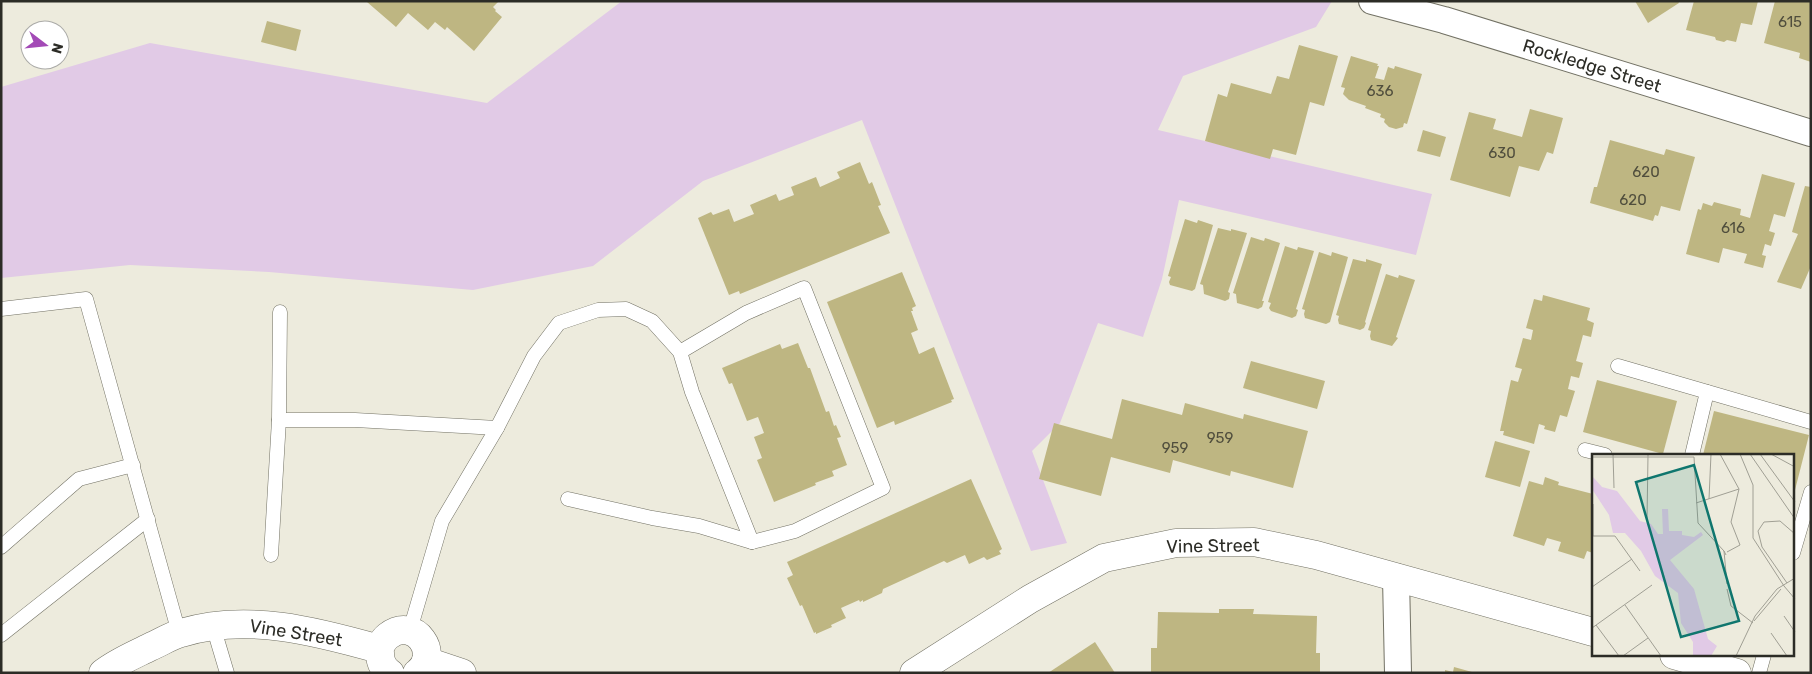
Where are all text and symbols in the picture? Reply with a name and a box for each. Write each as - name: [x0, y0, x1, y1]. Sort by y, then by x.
- house number: 615: [1778, 13, 1802, 31]
- north arrow: [20, 20, 70, 70]
- street label: Rockledge Street: [1520, 34, 1664, 98]
- text: N: [47, 41, 67, 56]
- house number: 636: [1366, 82, 1394, 100]
- house number: 630: [1488, 144, 1516, 162]
- house number: 620: [1632, 163, 1660, 181]
- house number: 620: [1619, 191, 1647, 209]
- house number: 616: [1721, 219, 1745, 237]
- house number: 959: [1207, 429, 1233, 447]
- house number: 959: [1162, 439, 1188, 457]
- inset map: [1592, 454, 1794, 656]
- street label: Vine Street: [1166, 534, 1260, 558]
- street label: Vine Street: [248, 615, 344, 651]

